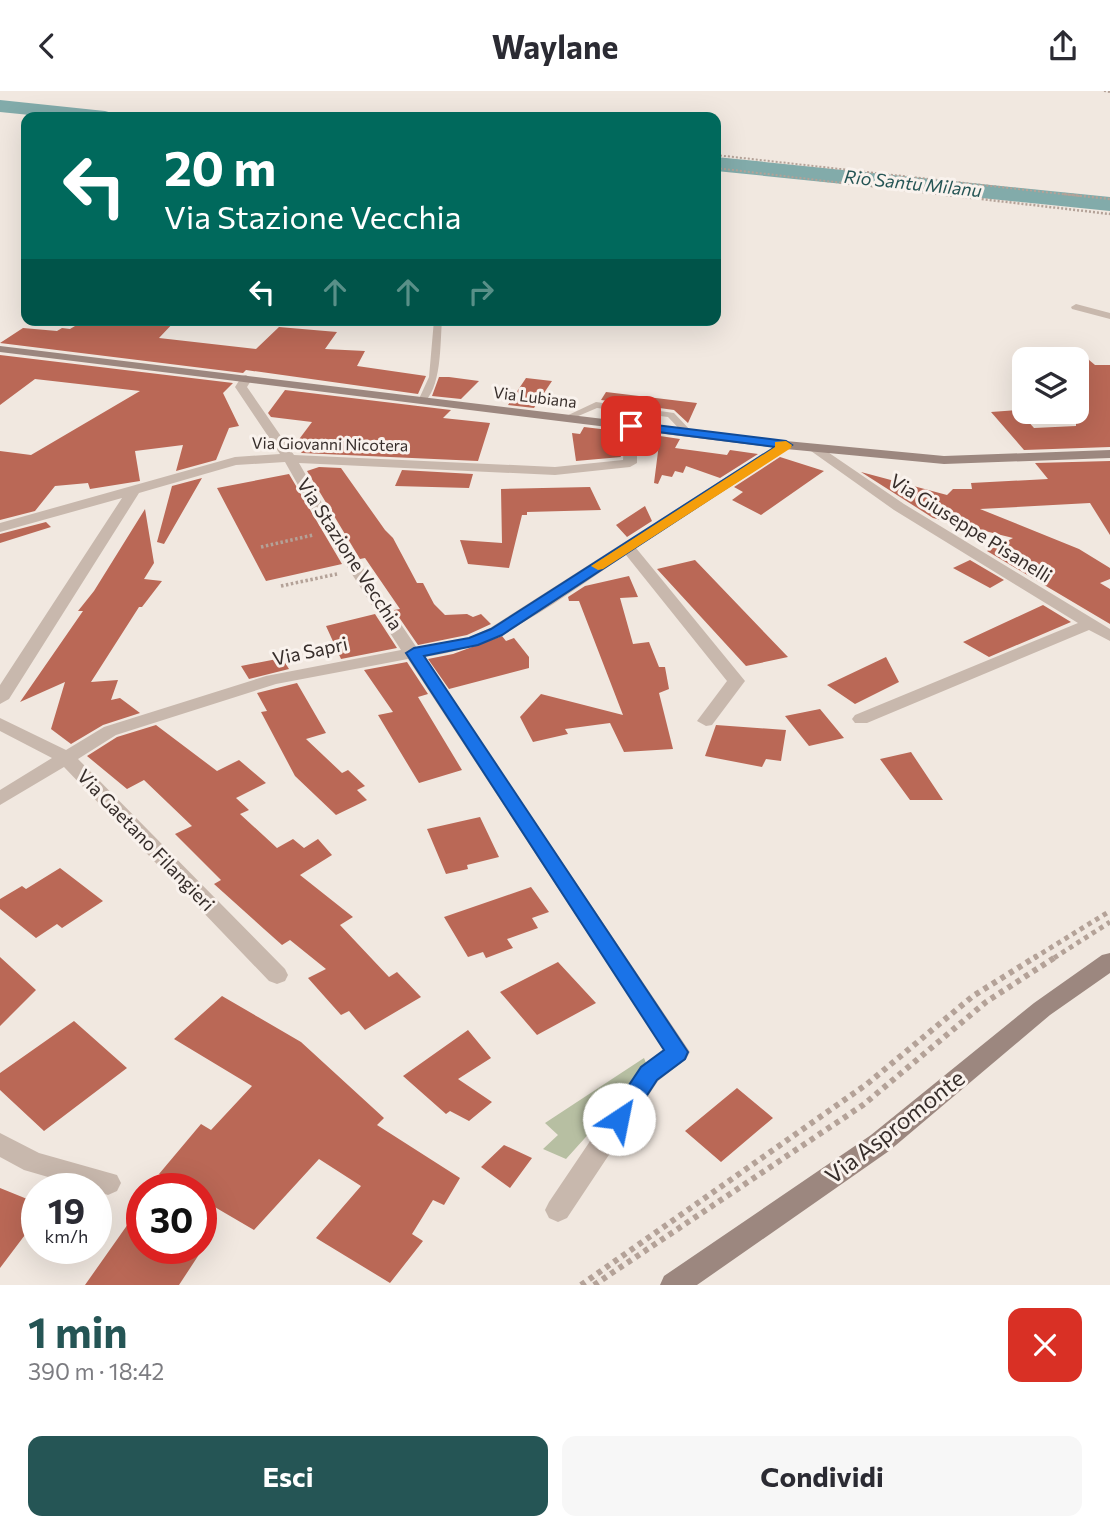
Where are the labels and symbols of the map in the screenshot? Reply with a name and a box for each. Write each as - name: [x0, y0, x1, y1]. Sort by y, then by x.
- water label: Rio Santu Milanu: [843, 165, 983, 201]
- street label: Via Lubiana: [492, 382, 578, 411]
- pin: [601, 396, 661, 456]
- street label: Via Giovanni Nicotera: [252, 433, 408, 454]
- street label: Via Giuseppe Pisanelli: [886, 468, 1056, 587]
- street label: Via Stazione Vecchia: [293, 473, 408, 634]
- street label: Via Sapri: [270, 631, 350, 670]
- street label: Via Gaetano Filangieri: [73, 764, 220, 915]
- street label: Via Aspromonte: [819, 1063, 970, 1189]
- position arrow: [582, 1082, 656, 1156]
- speed limit sign: 30: [126, 1173, 217, 1264]

